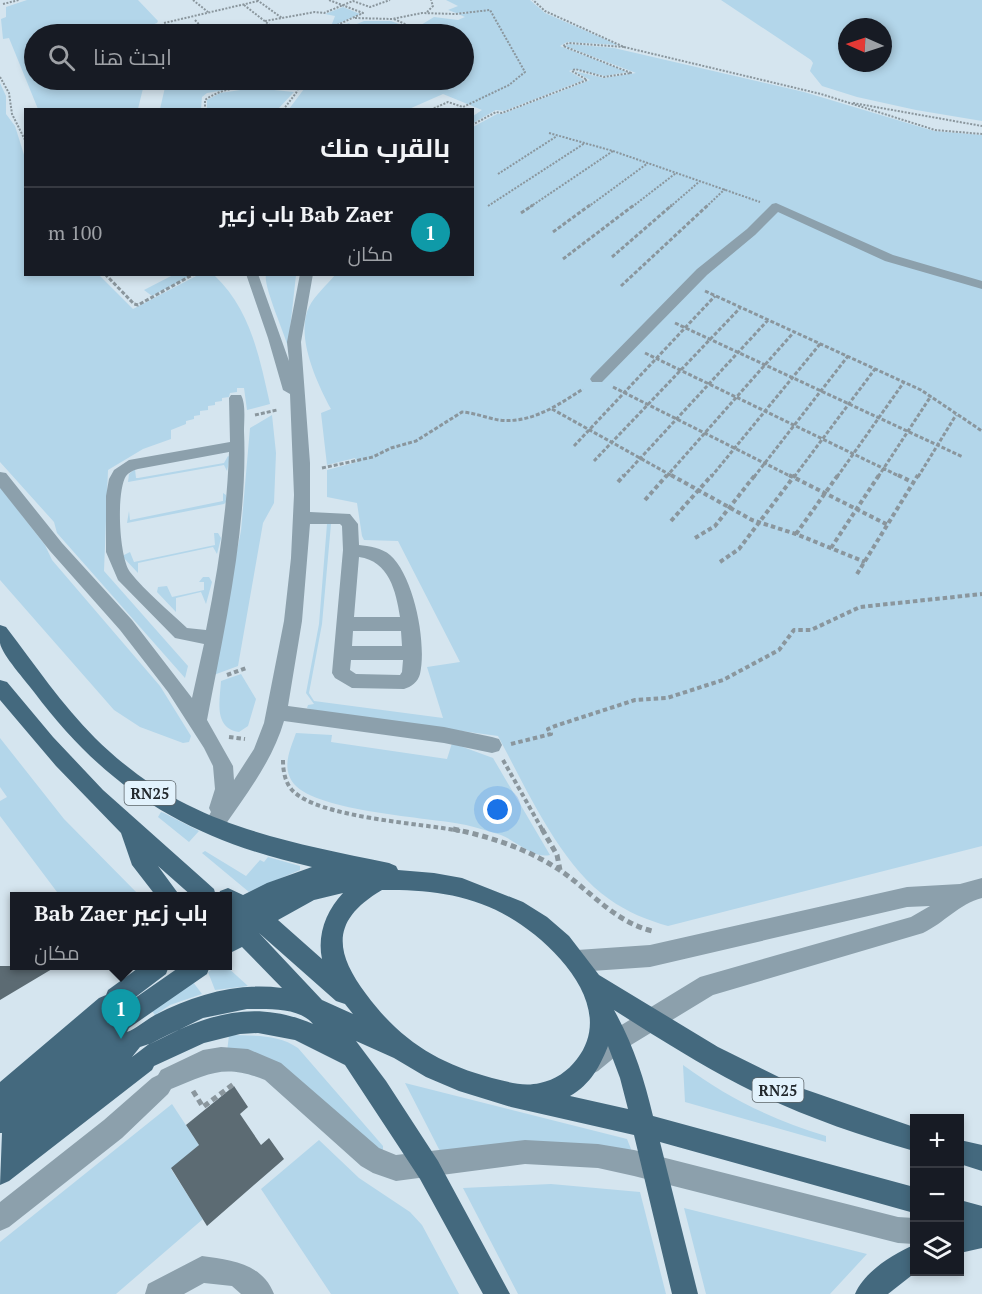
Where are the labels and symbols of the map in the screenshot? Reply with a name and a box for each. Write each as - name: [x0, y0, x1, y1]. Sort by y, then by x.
- north arrow: [838, 18, 892, 72]
- road number: RN25: [124, 781, 176, 805]
- your location: [483, 795, 512, 824]
- pin: 1: [102, 990, 140, 1039]
- road number: RN25: [752, 1078, 804, 1102]

